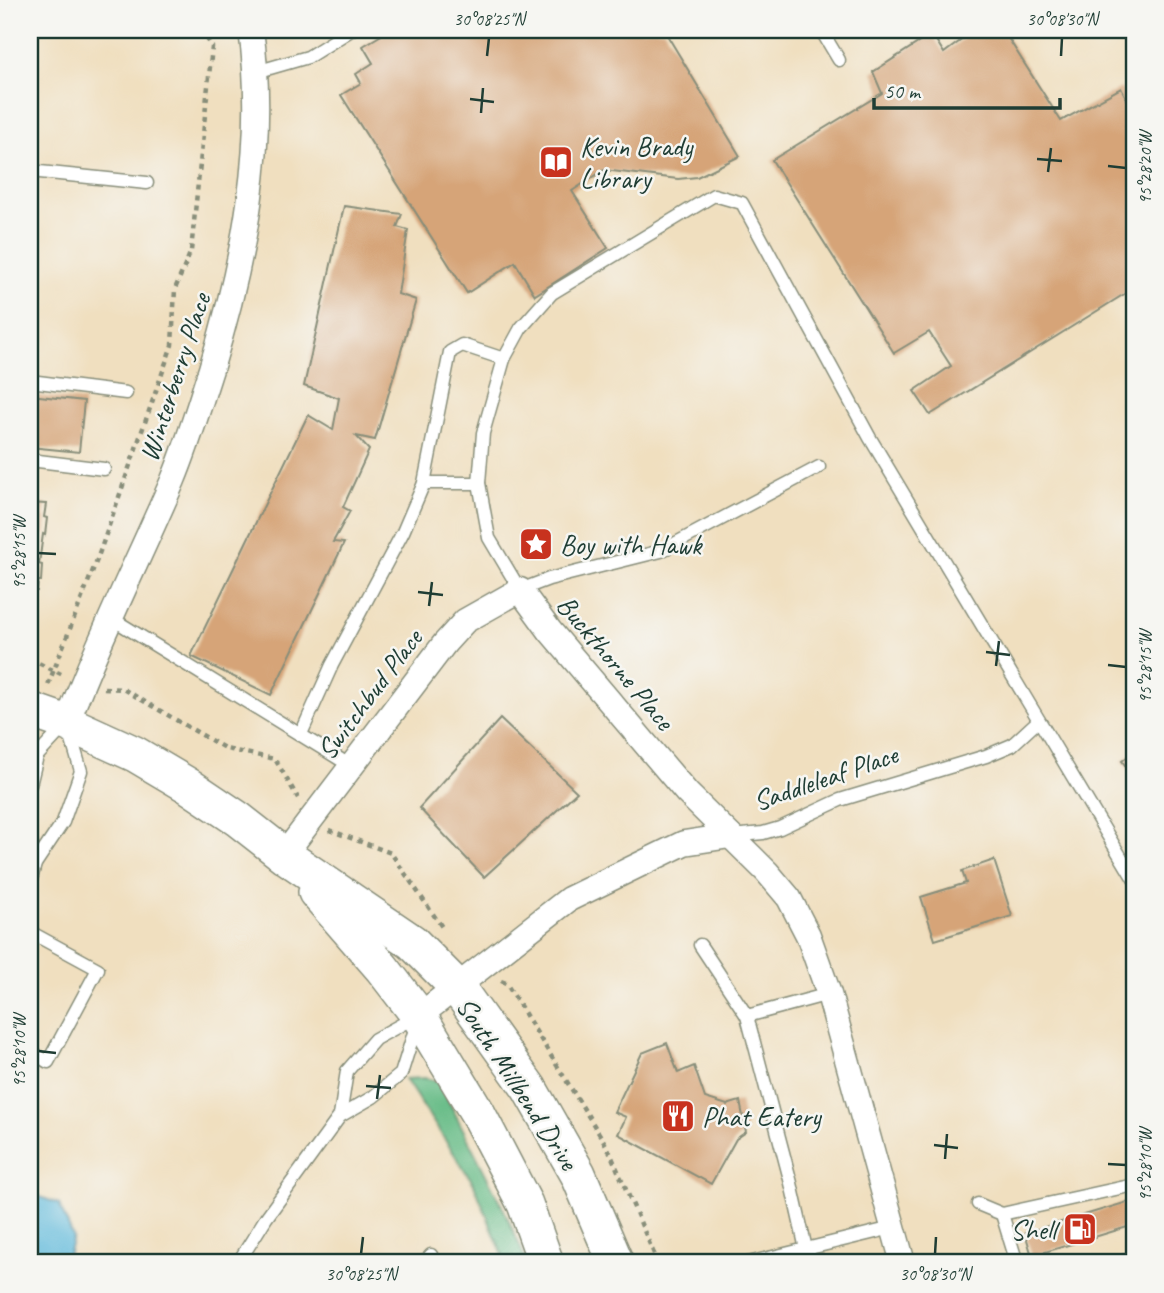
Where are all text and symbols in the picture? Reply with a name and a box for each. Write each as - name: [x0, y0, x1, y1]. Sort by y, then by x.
- text: 30°08'25"N: [454, 8, 528, 30]
- text: 30°08'30"N: [1027, 8, 1101, 30]
- scale bar: [874, 66, 1059, 110]
- text: 50 m: [884, 78, 922, 104]
- text: 95°28'20"W: [1134, 128, 1156, 205]
- place label: Kevin Brady Library: [580, 129, 695, 196]
- library icon: Kevin Brady Library: [537, 143, 575, 181]
- street label: Winterberry Place: [131, 287, 219, 466]
- text: 95°28'15"W: [8, 513, 30, 590]
- place icon: Boy with Hawk: [517, 525, 555, 563]
- place label: Boy with Hawk: [560, 527, 703, 562]
- street label: Buckthorne Place: [549, 588, 683, 738]
- street label: Switchbud Place: [309, 621, 431, 766]
- text: 95°28'15"W: [1134, 627, 1156, 704]
- street label: Saddleleaf Place: [748, 736, 904, 819]
- street label: South Millbend Drive: [449, 990, 587, 1178]
- text: 95°28'10"W: [8, 1011, 30, 1088]
- restaurant icon: Phat Eatery: [659, 1097, 697, 1135]
- place label: Phat Eatery: [702, 1099, 823, 1134]
- text: 95°28'10"W: [1134, 1125, 1156, 1202]
- fuel station icon: Shell: [1061, 1210, 1099, 1248]
- place label: Shell: [1010, 1212, 1061, 1247]
- text: 30°08'25"N: [326, 1263, 400, 1285]
- text: 30°08'30"N: [900, 1263, 974, 1285]

